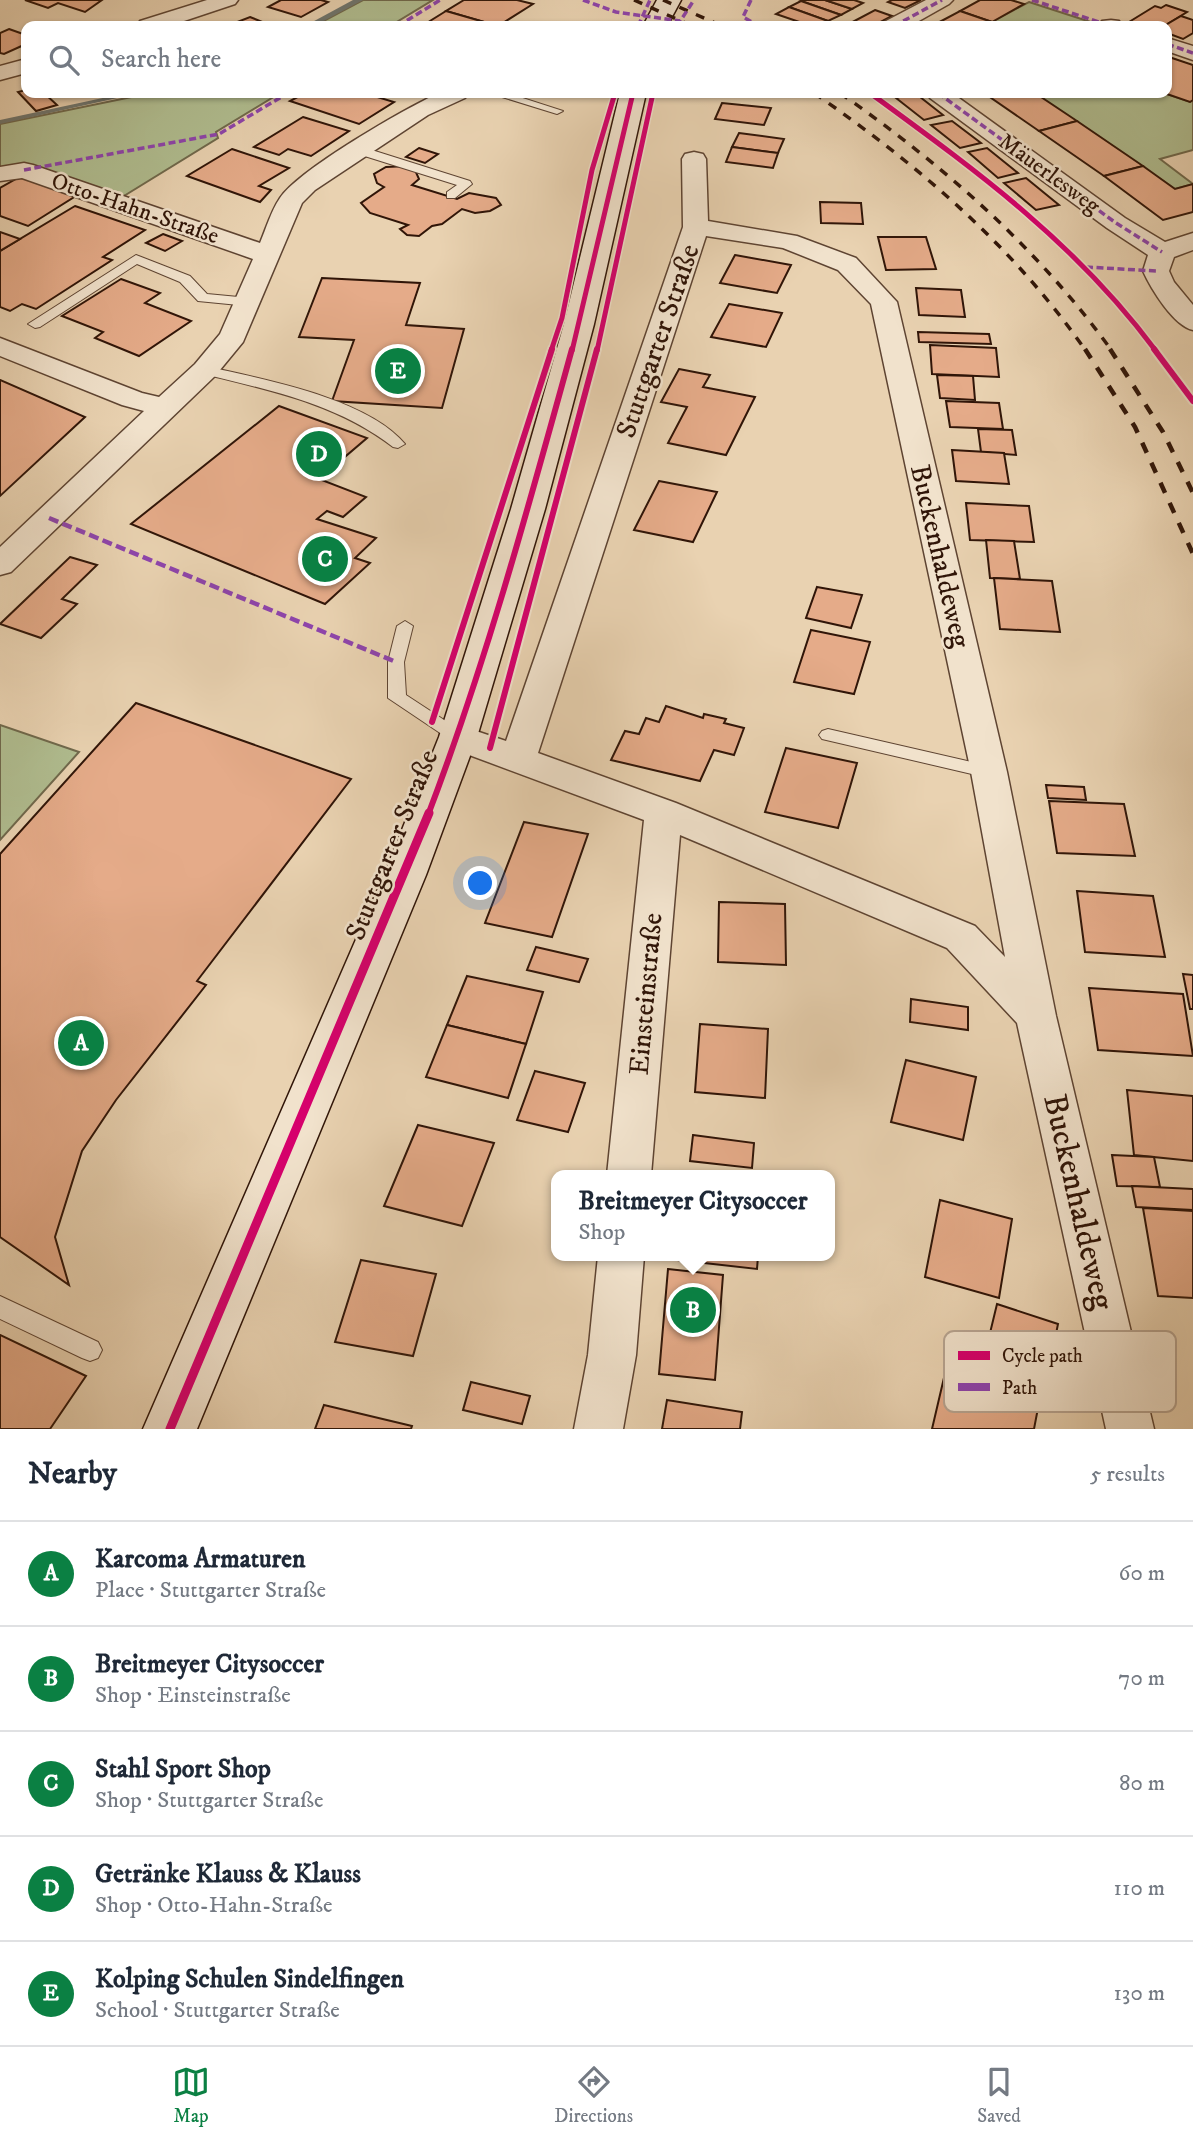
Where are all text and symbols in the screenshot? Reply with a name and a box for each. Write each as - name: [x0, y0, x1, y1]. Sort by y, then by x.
- search box: [21, 21, 1172, 98]
- icon: search: [45, 41, 83, 79]
- text: Search here: [101, 43, 221, 76]
- street label: Mäuerlesweg: [992, 127, 1106, 221]
- street label: Otto-Hahn-Straße: [47, 167, 223, 251]
- street label: Stuttgarter Straße: [608, 240, 708, 442]
- pin: E: [375, 345, 421, 397]
- pin: D: [296, 428, 342, 480]
- street label: Buckenhaldeweg: [902, 461, 978, 651]
- pin: C: [302, 533, 348, 585]
- street label: Stuttgarter Straße: [338, 745, 446, 945]
- your location: [463, 866, 497, 900]
- street label: Einsteinstraße: [621, 911, 671, 1077]
- pin: A: [58, 1017, 104, 1069]
- street label: Buckenhaldeweg: [1033, 1090, 1123, 1315]
- popup: [551, 1170, 835, 1261]
- text: Breitmeyer Citysoccer: [579, 1185, 807, 1218]
- text: Shop: [579, 1218, 625, 1247]
- pin: B: [670, 1284, 716, 1336]
- legend: [944, 1331, 1176, 1412]
- text: Cycle path: [1002, 1345, 1083, 1368]
- text: Path: [1002, 1377, 1037, 1400]
- text: Nearby: [28, 1456, 117, 1493]
- text: 5 results: [1090, 1460, 1165, 1489]
- text: Karcoma Armaturen: [95, 1543, 306, 1576]
- text: A: [44, 1559, 58, 1588]
- text: 60 m: [1118, 1559, 1165, 1588]
- text: Place · Stuttgarter Straße: [95, 1576, 326, 1605]
- text: Breitmeyer Citysoccer: [95, 1648, 324, 1681]
- text: B: [44, 1664, 58, 1693]
- text: 70 m: [1118, 1664, 1165, 1693]
- text: Shop · Einsteinstraße: [95, 1681, 291, 1710]
- text: Stahl Sport Shop: [95, 1753, 271, 1786]
- text: C: [43, 1769, 59, 1798]
- text: 80 m: [1119, 1769, 1165, 1798]
- text: Shop · Stuttgarter Straße: [95, 1786, 324, 1815]
- text: Getränke Klauss & Klauss: [95, 1858, 361, 1891]
- text: D: [42, 1874, 60, 1903]
- text: 110 m: [1114, 1874, 1165, 1903]
- text: Shop · Otto-Hahn-Straße: [95, 1891, 332, 1920]
- text: Kolping Schulen Sindelfingen: [95, 1963, 404, 1996]
- text: E: [43, 1979, 59, 2008]
- text: 130 m: [1113, 1979, 1165, 2008]
- text: School · Stuttgarter Straße: [95, 1996, 340, 2025]
- tab: Map: [172, 2063, 210, 2128]
- tab: Directions: [554, 2063, 633, 2128]
- tab: Saved: [977, 2063, 1021, 2128]

